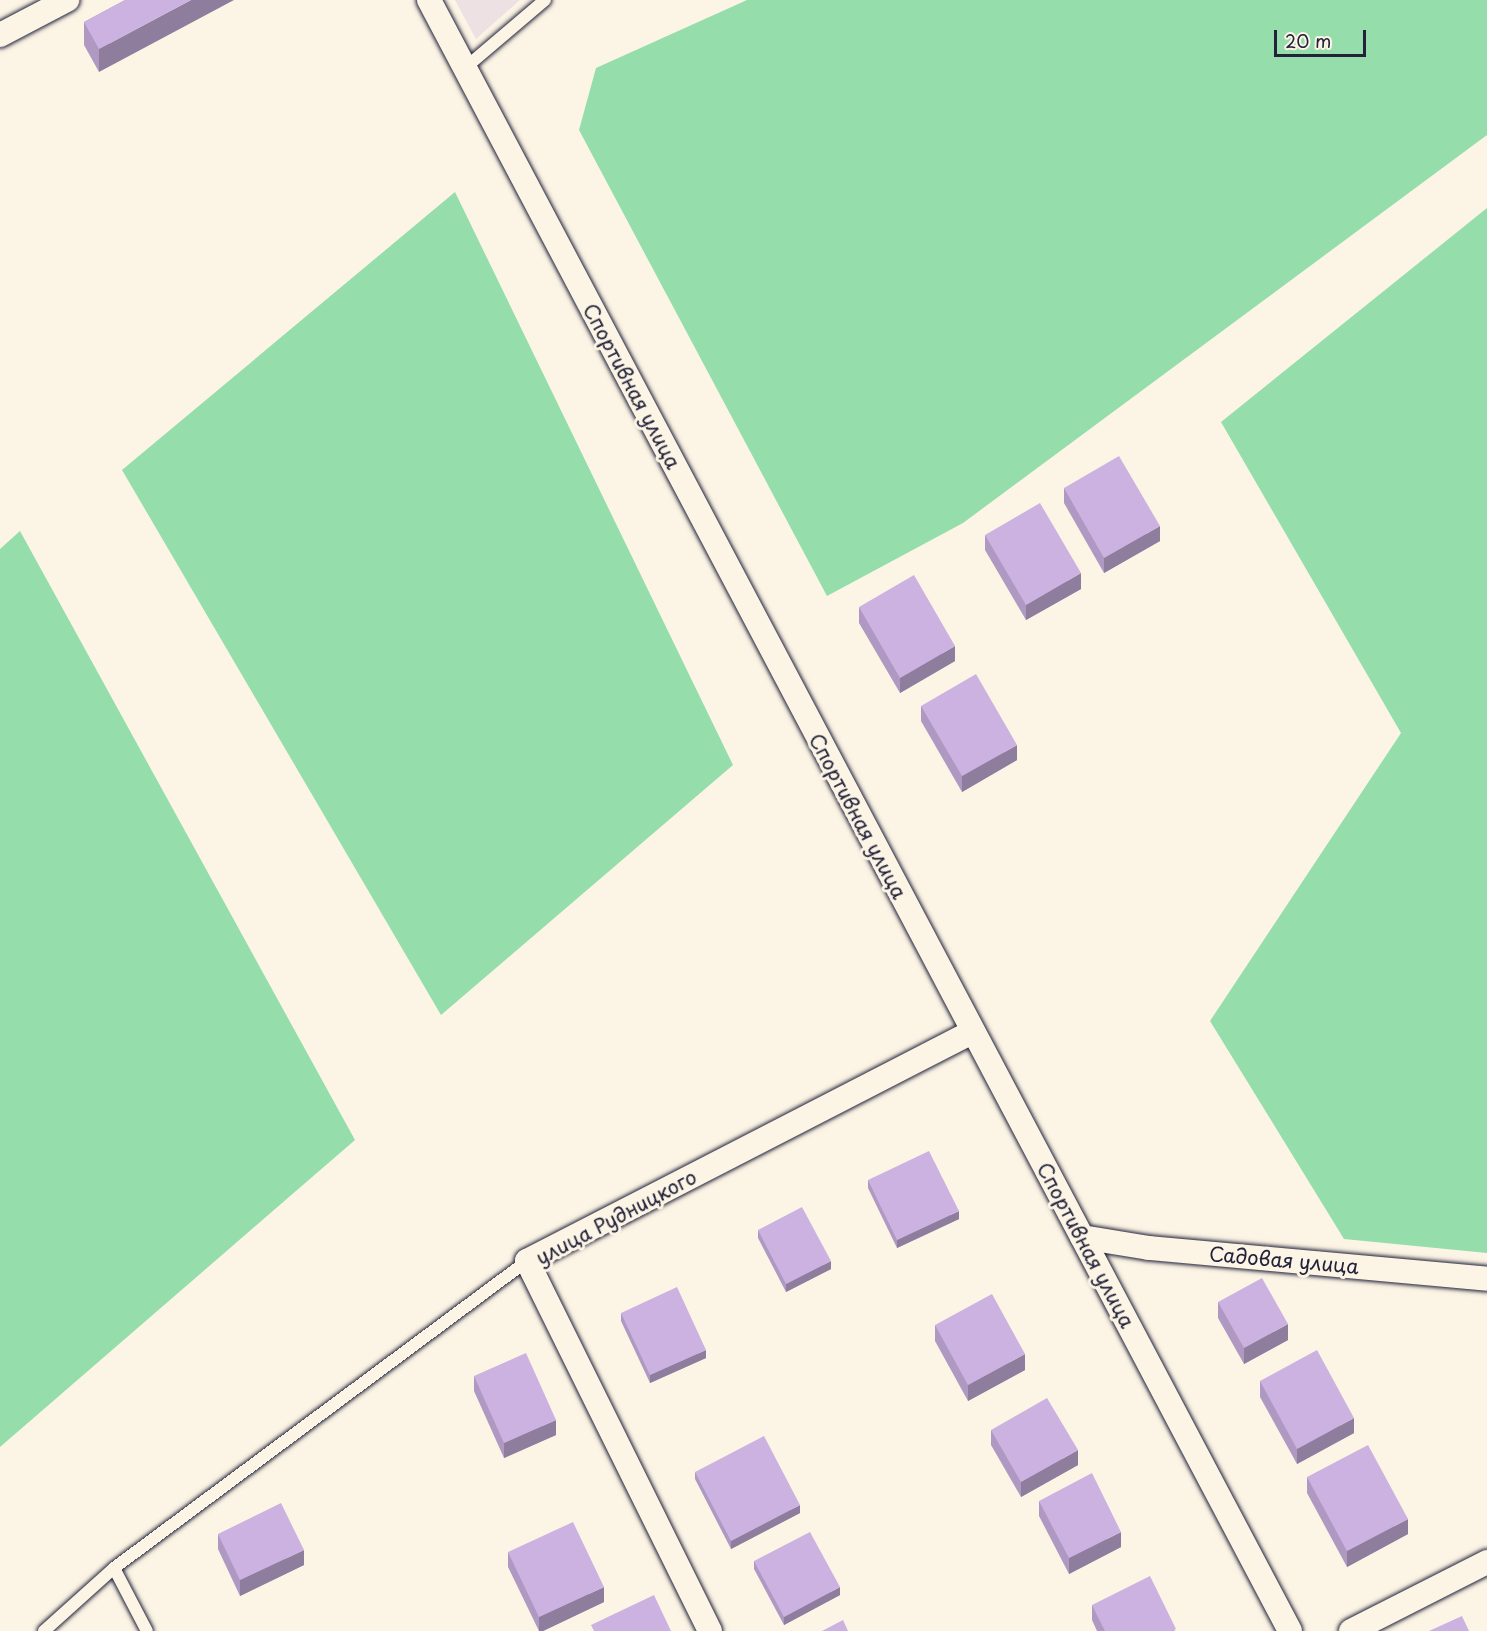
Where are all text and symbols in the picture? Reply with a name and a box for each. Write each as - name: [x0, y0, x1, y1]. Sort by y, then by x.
- scale bar: [1277, 18, 1368, 56]
- text: 20 m: [1285, 27, 1331, 54]
- street label: Спортивная улица: [578, 299, 686, 473]
- street label: Спортивная улица: [804, 729, 912, 903]
- street label: Спортивная улица: [1032, 1158, 1140, 1332]
- street label: улица Рудницкого: [531, 1164, 701, 1270]
- street label: Садовая улица: [1208, 1241, 1360, 1279]

